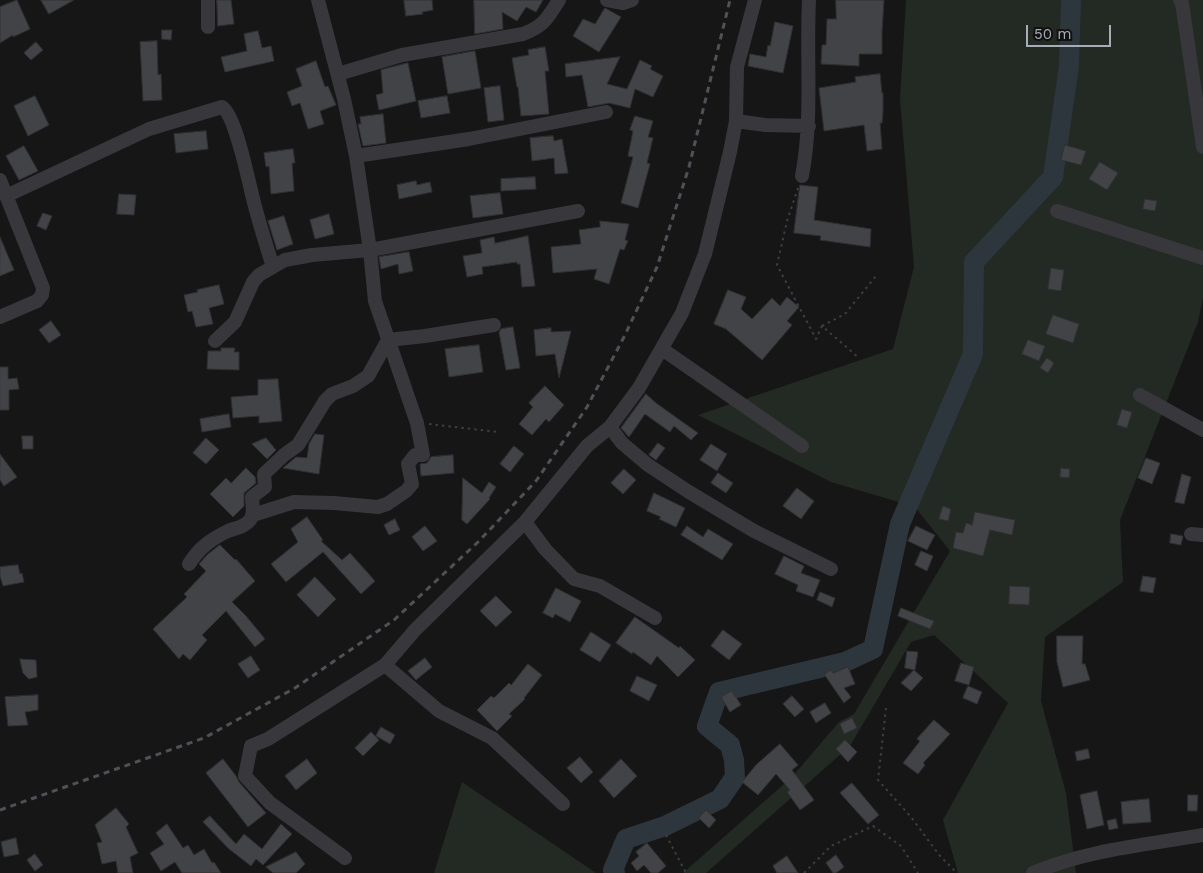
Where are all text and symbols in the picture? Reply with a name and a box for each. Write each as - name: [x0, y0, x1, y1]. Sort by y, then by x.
- scale bar: [1028, 15, 1113, 47]
- text: 50 m: [1034, 25, 1071, 43]

